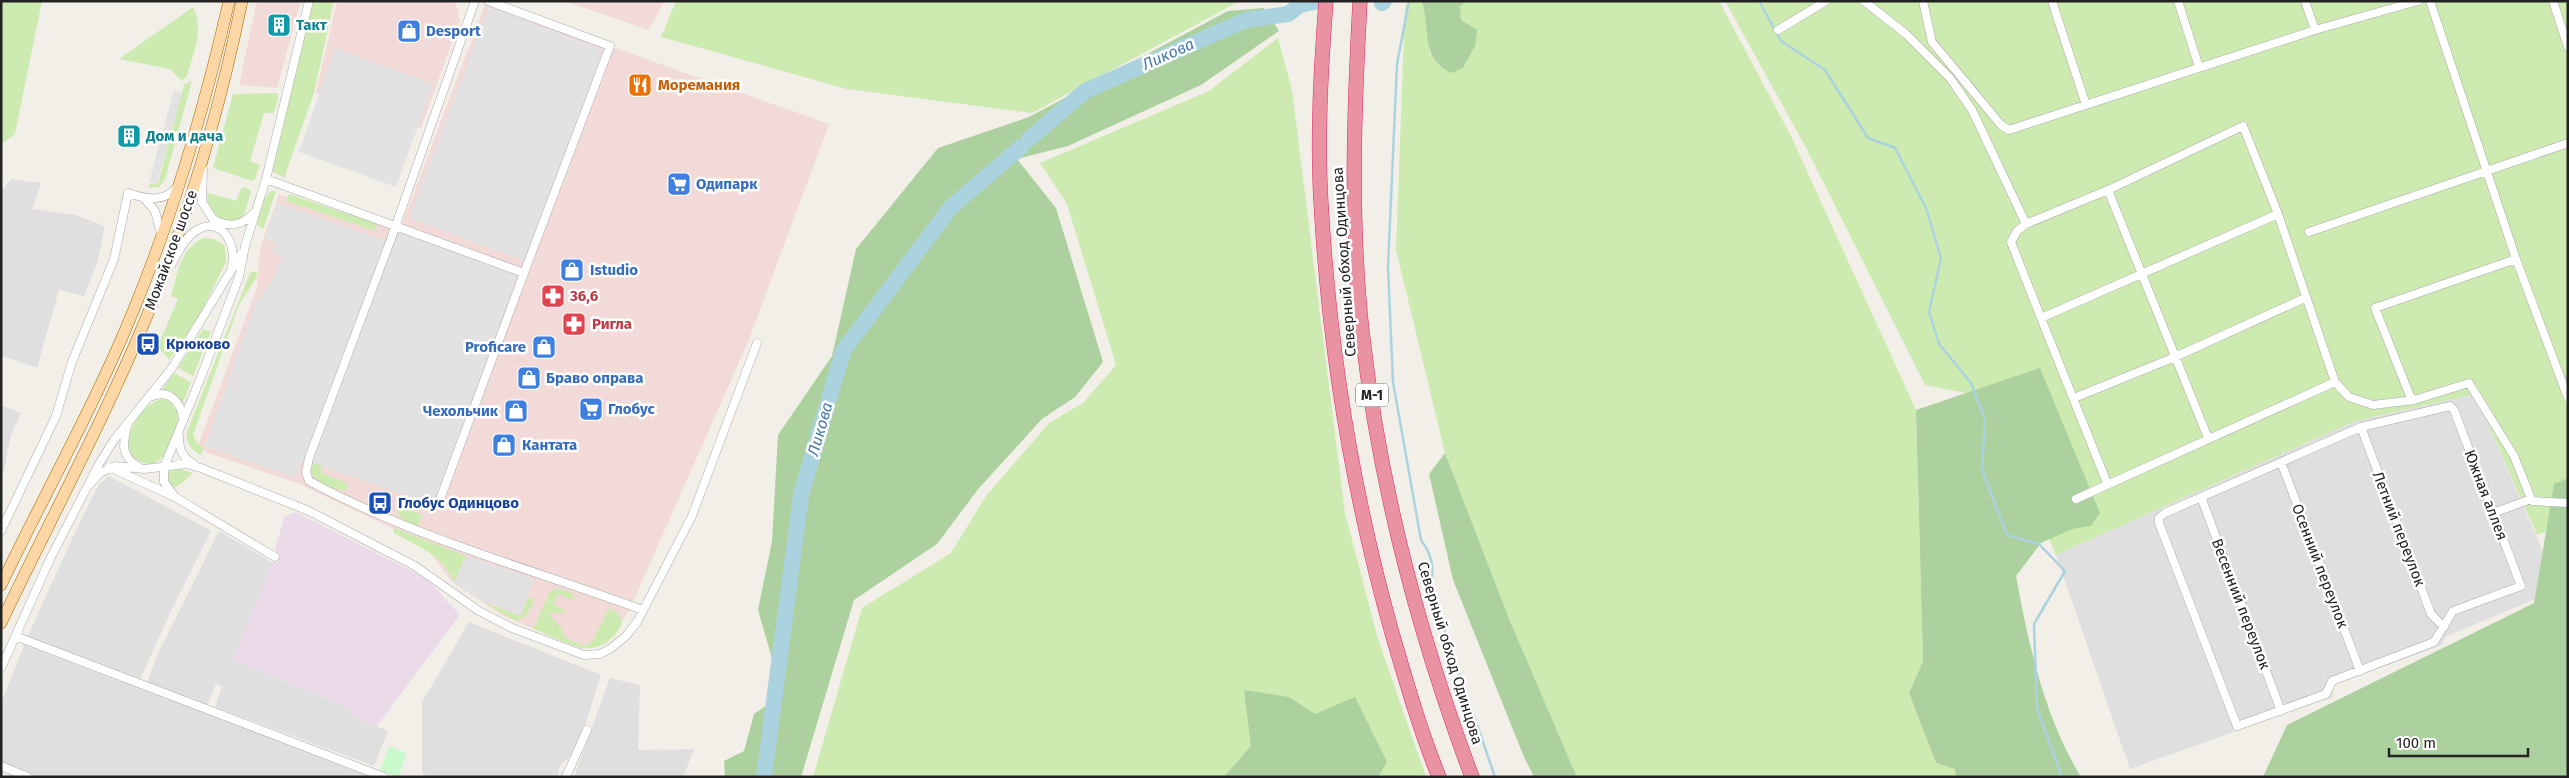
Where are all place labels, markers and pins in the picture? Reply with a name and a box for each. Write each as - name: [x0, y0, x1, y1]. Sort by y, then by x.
- building icon: Такт: [266, 12, 292, 38]
- place label: Такт: [296, 16, 328, 34]
- shop icon: Desport: [396, 18, 422, 44]
- place label: Desport: [426, 22, 481, 40]
- restaurant icon: Моремания: [627, 72, 653, 98]
- place label: Моремания: [658, 76, 740, 94]
- building icon: Дом и дача: [116, 123, 142, 149]
- place label: Дом и дача: [145, 127, 223, 145]
- supermarket icon: Одипарк: [666, 171, 692, 197]
- place label: Одипарк: [696, 175, 758, 193]
- shop icon: Istudio: [559, 257, 585, 283]
- place label: Istudio: [590, 261, 638, 279]
- pharmacy icon: 36,6: [540, 283, 566, 309]
- place label: 36,6: [569, 287, 599, 305]
- pharmacy icon: Ригла: [561, 311, 587, 337]
- place label: Ригла: [592, 315, 632, 333]
- bus stop icon: Крюково: [135, 331, 161, 357]
- shop icon: Proficare: [531, 334, 557, 360]
- place label: Крюково: [166, 335, 230, 353]
- place label: Proficare: [465, 338, 526, 356]
- shop icon: Браво оправа: [516, 365, 542, 391]
- place label: Браво оправа: [546, 369, 643, 387]
- supermarket icon: Глобус: [578, 396, 604, 422]
- shop icon: Чехольчик: [503, 398, 529, 424]
- place label: Глобус: [608, 400, 656, 418]
- place label: Чехольчик: [423, 402, 499, 420]
- shop icon: Кантата: [491, 432, 517, 458]
- place label: Кантата: [522, 436, 577, 454]
- bus stop icon: Глобус Одинцово: [367, 490, 393, 516]
- place label: Глобус Одинцово: [398, 494, 519, 512]

